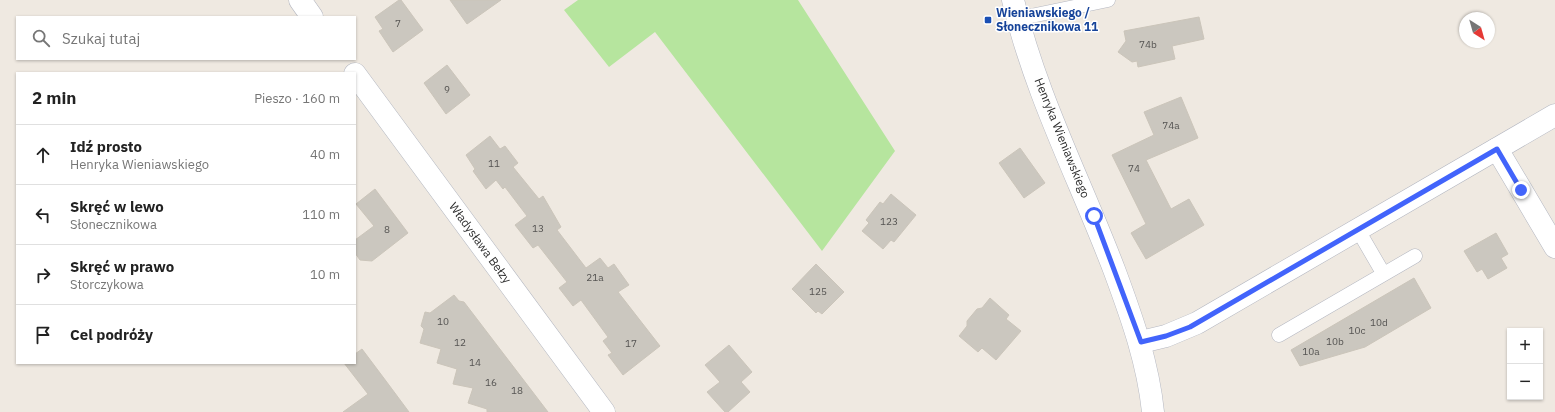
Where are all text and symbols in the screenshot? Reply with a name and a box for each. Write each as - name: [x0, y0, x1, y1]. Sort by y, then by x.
- place label: Wieniawskiego / Słonecznikowa 11: [996, 5, 1098, 34]
- north arrow: [1459, 12, 1495, 48]
- marker: Wieniawskiego / Słonecznikowa 11: [983, 15, 993, 25]
- search box: [16, 16, 356, 60]
- house number: 7: [395, 17, 401, 30]
- icon: search: [30, 27, 52, 49]
- text: Szukaj tutaj: [62, 29, 140, 48]
- house number: 74b: [1139, 38, 1157, 51]
- street label: Henryka Wieniawskiego: [1031, 76, 1094, 200]
- house number: 9: [444, 83, 450, 96]
- text: 2 min: [32, 87, 76, 109]
- text: Pieszo · 160 m: [254, 90, 340, 107]
- house number: 74a: [1162, 119, 1180, 132]
- text: Idź prosto: [70, 137, 142, 156]
- icon: ahead: [32, 144, 54, 166]
- text: 40 m: [310, 146, 340, 163]
- text: Henryka Wieniawskiego: [70, 156, 209, 173]
- house number: 11: [488, 157, 500, 170]
- house number: 74: [1128, 162, 1140, 175]
- route end: [1512, 181, 1530, 199]
- text: Skręć w lewo: [70, 197, 164, 216]
- street label: Władysława Bełzy: [446, 199, 515, 286]
- icon: left: [32, 204, 54, 226]
- text: 110 m: [302, 206, 340, 223]
- route start: [1085, 207, 1103, 225]
- house number: 123: [880, 215, 898, 228]
- text: Słonecznikowa: [70, 216, 157, 233]
- house number: 13: [532, 222, 544, 235]
- house number: 8: [384, 223, 390, 236]
- text: Skręć w prawo: [70, 257, 174, 276]
- icon: right: [32, 264, 54, 286]
- text: 10 m: [310, 266, 340, 283]
- house number: 21a: [586, 271, 604, 284]
- text: Storczykowa: [70, 276, 144, 293]
- house number: 125: [809, 285, 827, 298]
- house number: 10: [437, 315, 449, 328]
- house number: 10d: [1370, 316, 1388, 329]
- icon: arrive: [32, 324, 54, 346]
- house number: 10c: [1348, 324, 1366, 337]
- text: Cel podróży: [70, 325, 153, 344]
- map controls: [1507, 328, 1543, 400]
- button: +: [1507, 328, 1543, 364]
- house number: 10b: [1326, 335, 1344, 348]
- house number: 12: [454, 336, 466, 349]
- house number: 17: [625, 337, 637, 350]
- house number: 10a: [1302, 345, 1320, 358]
- house number: 14: [469, 356, 481, 369]
- button: −: [1507, 364, 1543, 400]
- house number: 16: [485, 376, 497, 389]
- house number: 18: [511, 384, 523, 397]

